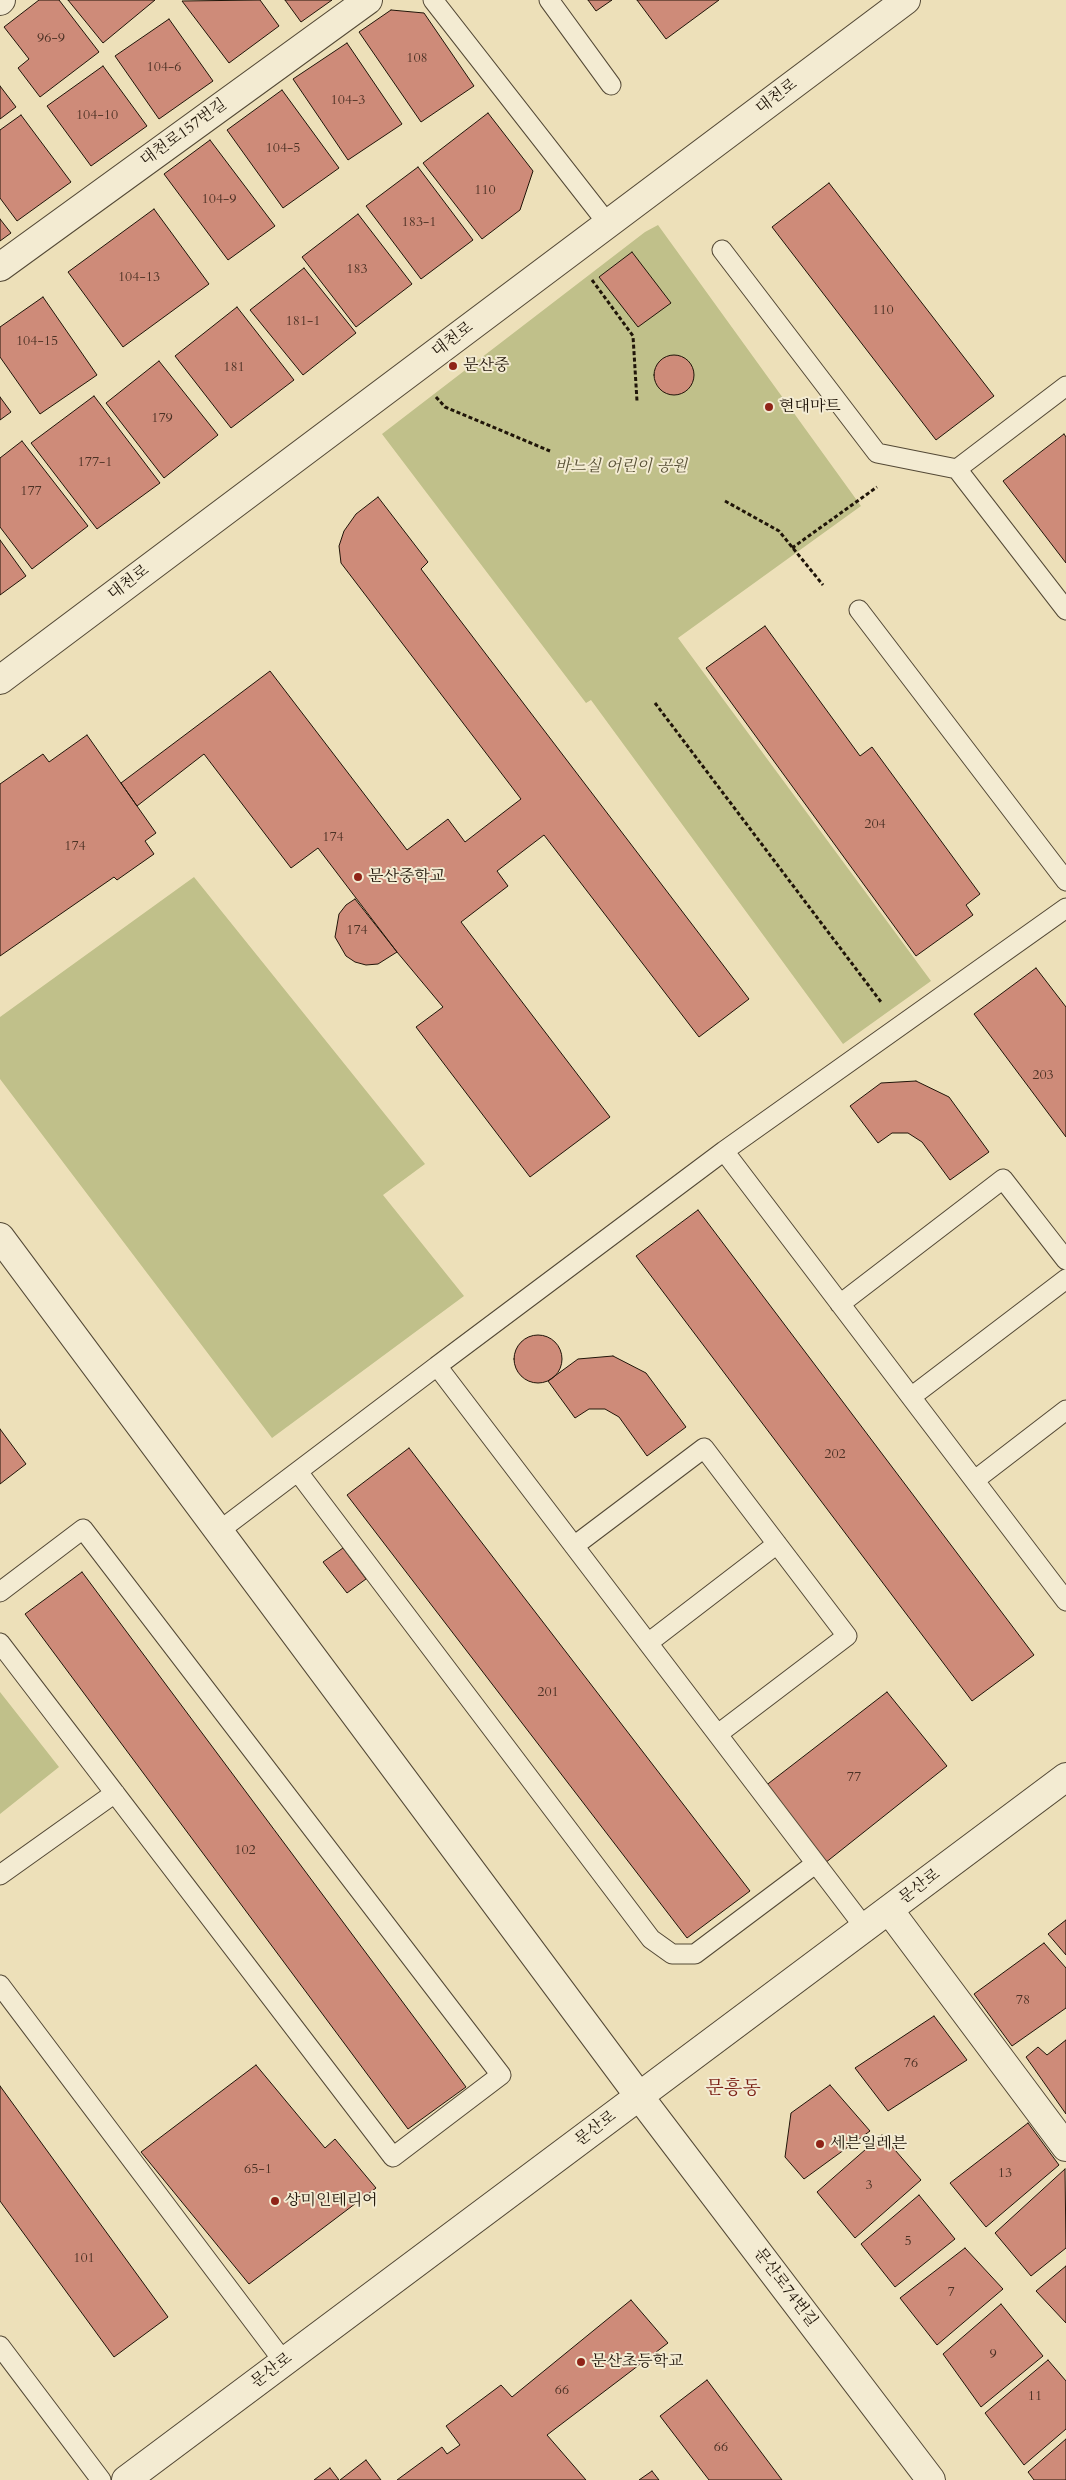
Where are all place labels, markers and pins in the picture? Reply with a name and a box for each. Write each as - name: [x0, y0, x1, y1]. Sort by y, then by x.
- place label: 문산중: [463, 356, 509, 376]
- marker: 문산중: [447, 360, 459, 372]
- place label: 현대마트: [779, 397, 841, 417]
- marker: 현대마트: [763, 401, 775, 413]
- place label: 문산중학교: [368, 867, 445, 887]
- marker: 문산중학교: [352, 871, 364, 883]
- place label: 세븐일레븐: [830, 2134, 907, 2154]
- marker: 세븐일레븐: [814, 2138, 826, 2150]
- place label: 상미인테리어: [285, 2191, 378, 2211]
- marker: 상미인테리어: [269, 2195, 281, 2207]
- place label: 문산초등학교: [591, 2352, 684, 2372]
- marker: 문산초등학교: [575, 2356, 587, 2368]

